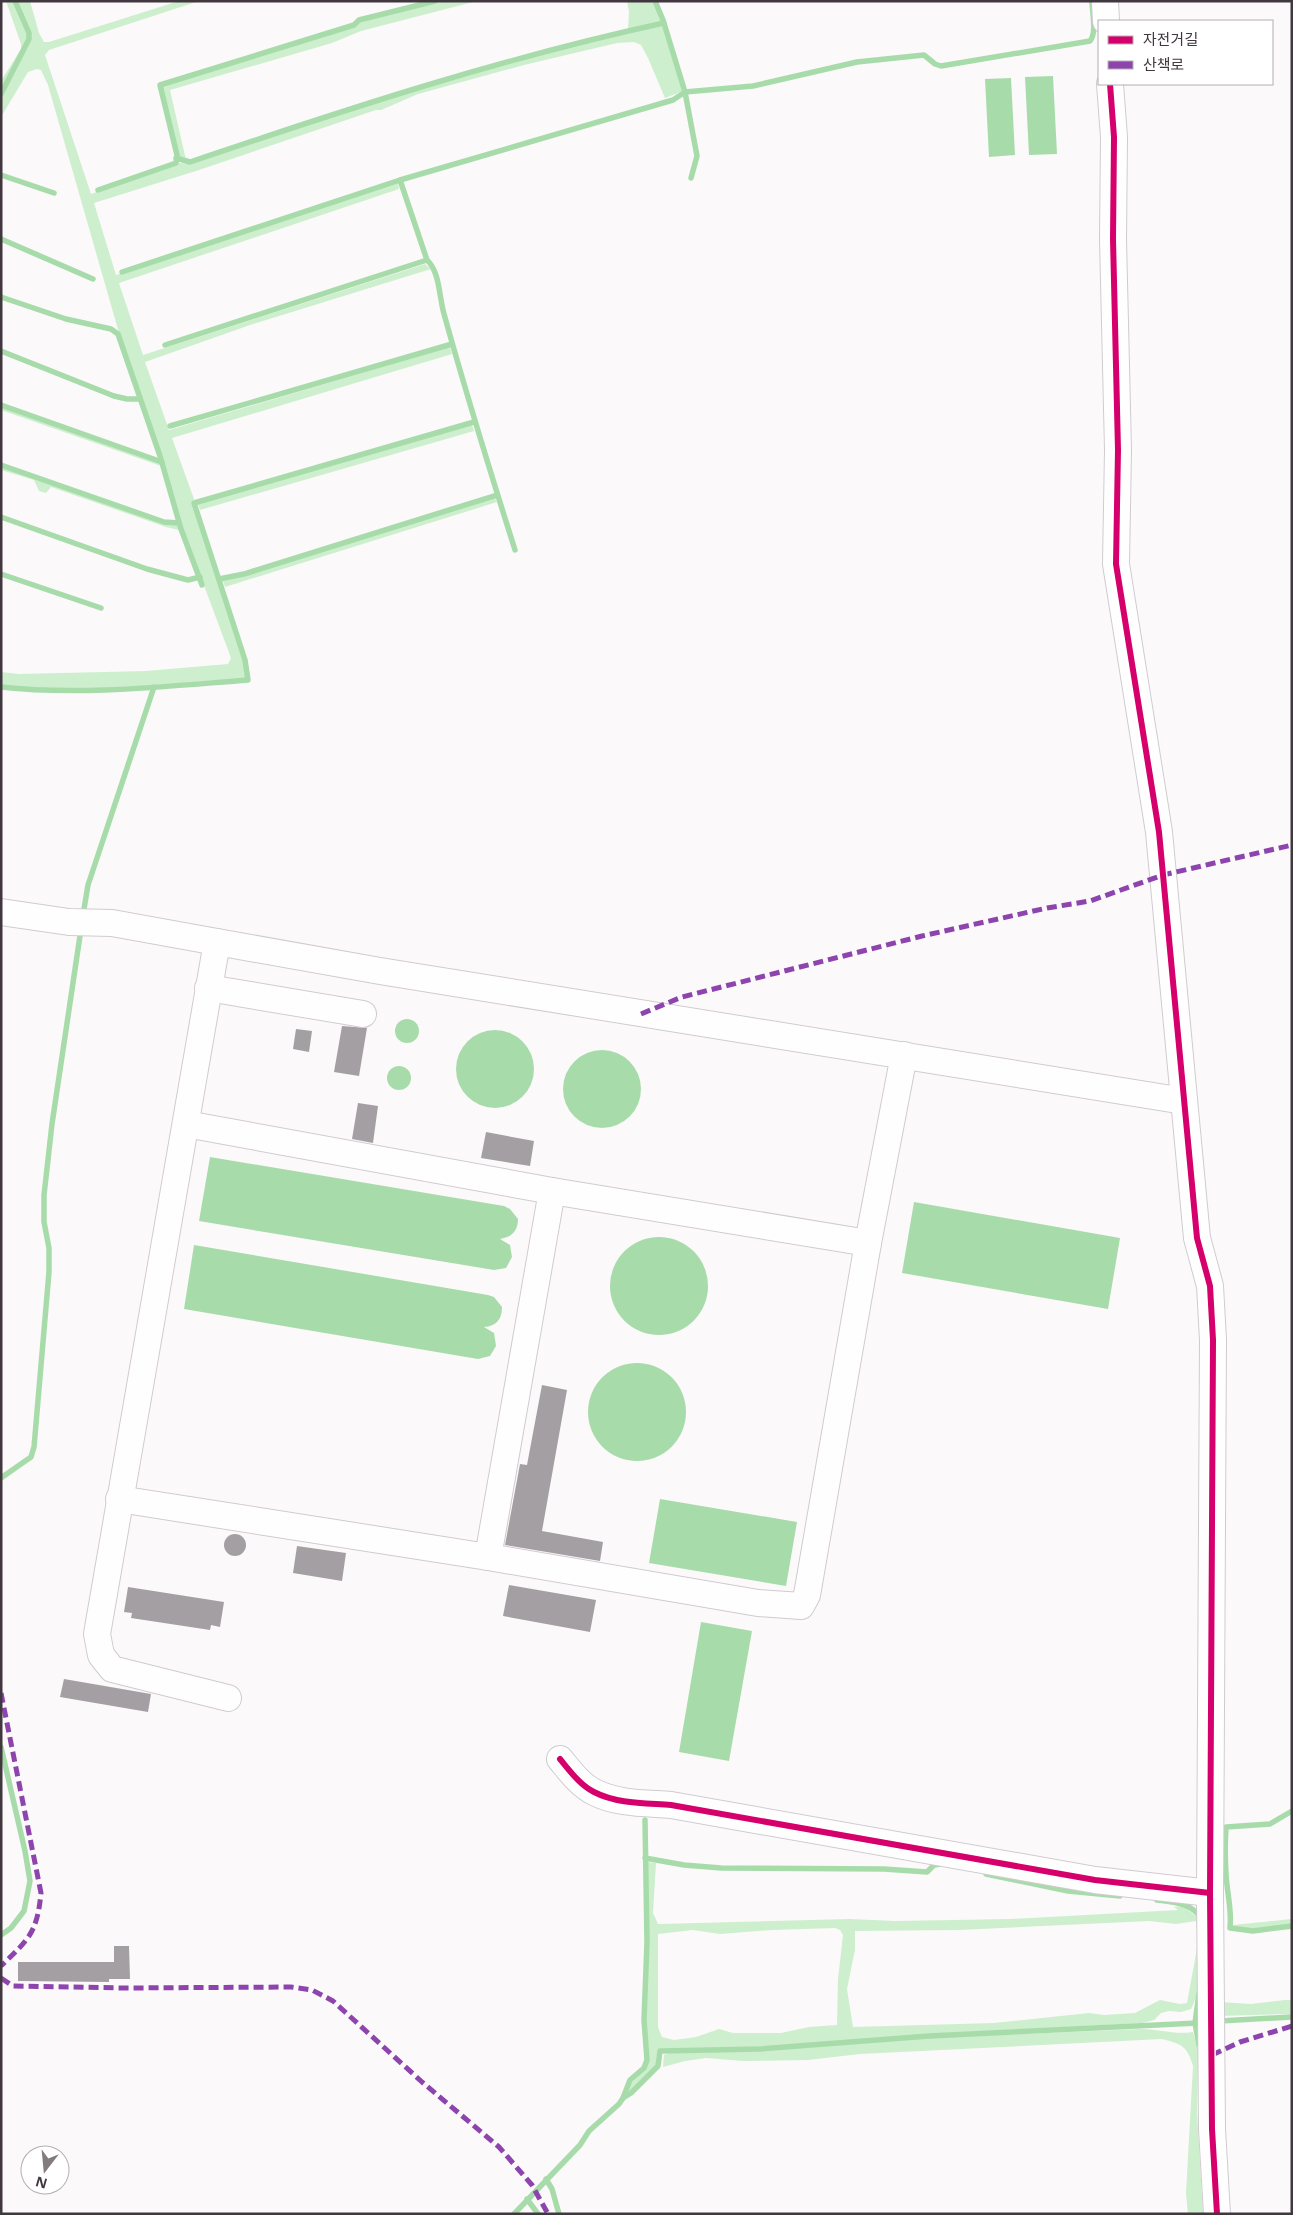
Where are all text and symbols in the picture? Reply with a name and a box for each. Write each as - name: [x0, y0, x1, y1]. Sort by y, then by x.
- legend: [1098, 20, 1273, 85]
- text: 자전거길: [1143, 29, 1198, 49]
- text: 산책로: [1143, 54, 1184, 74]
- north arrow: [20, 2145, 70, 2195]
- text: N: [33, 2172, 49, 2194]

